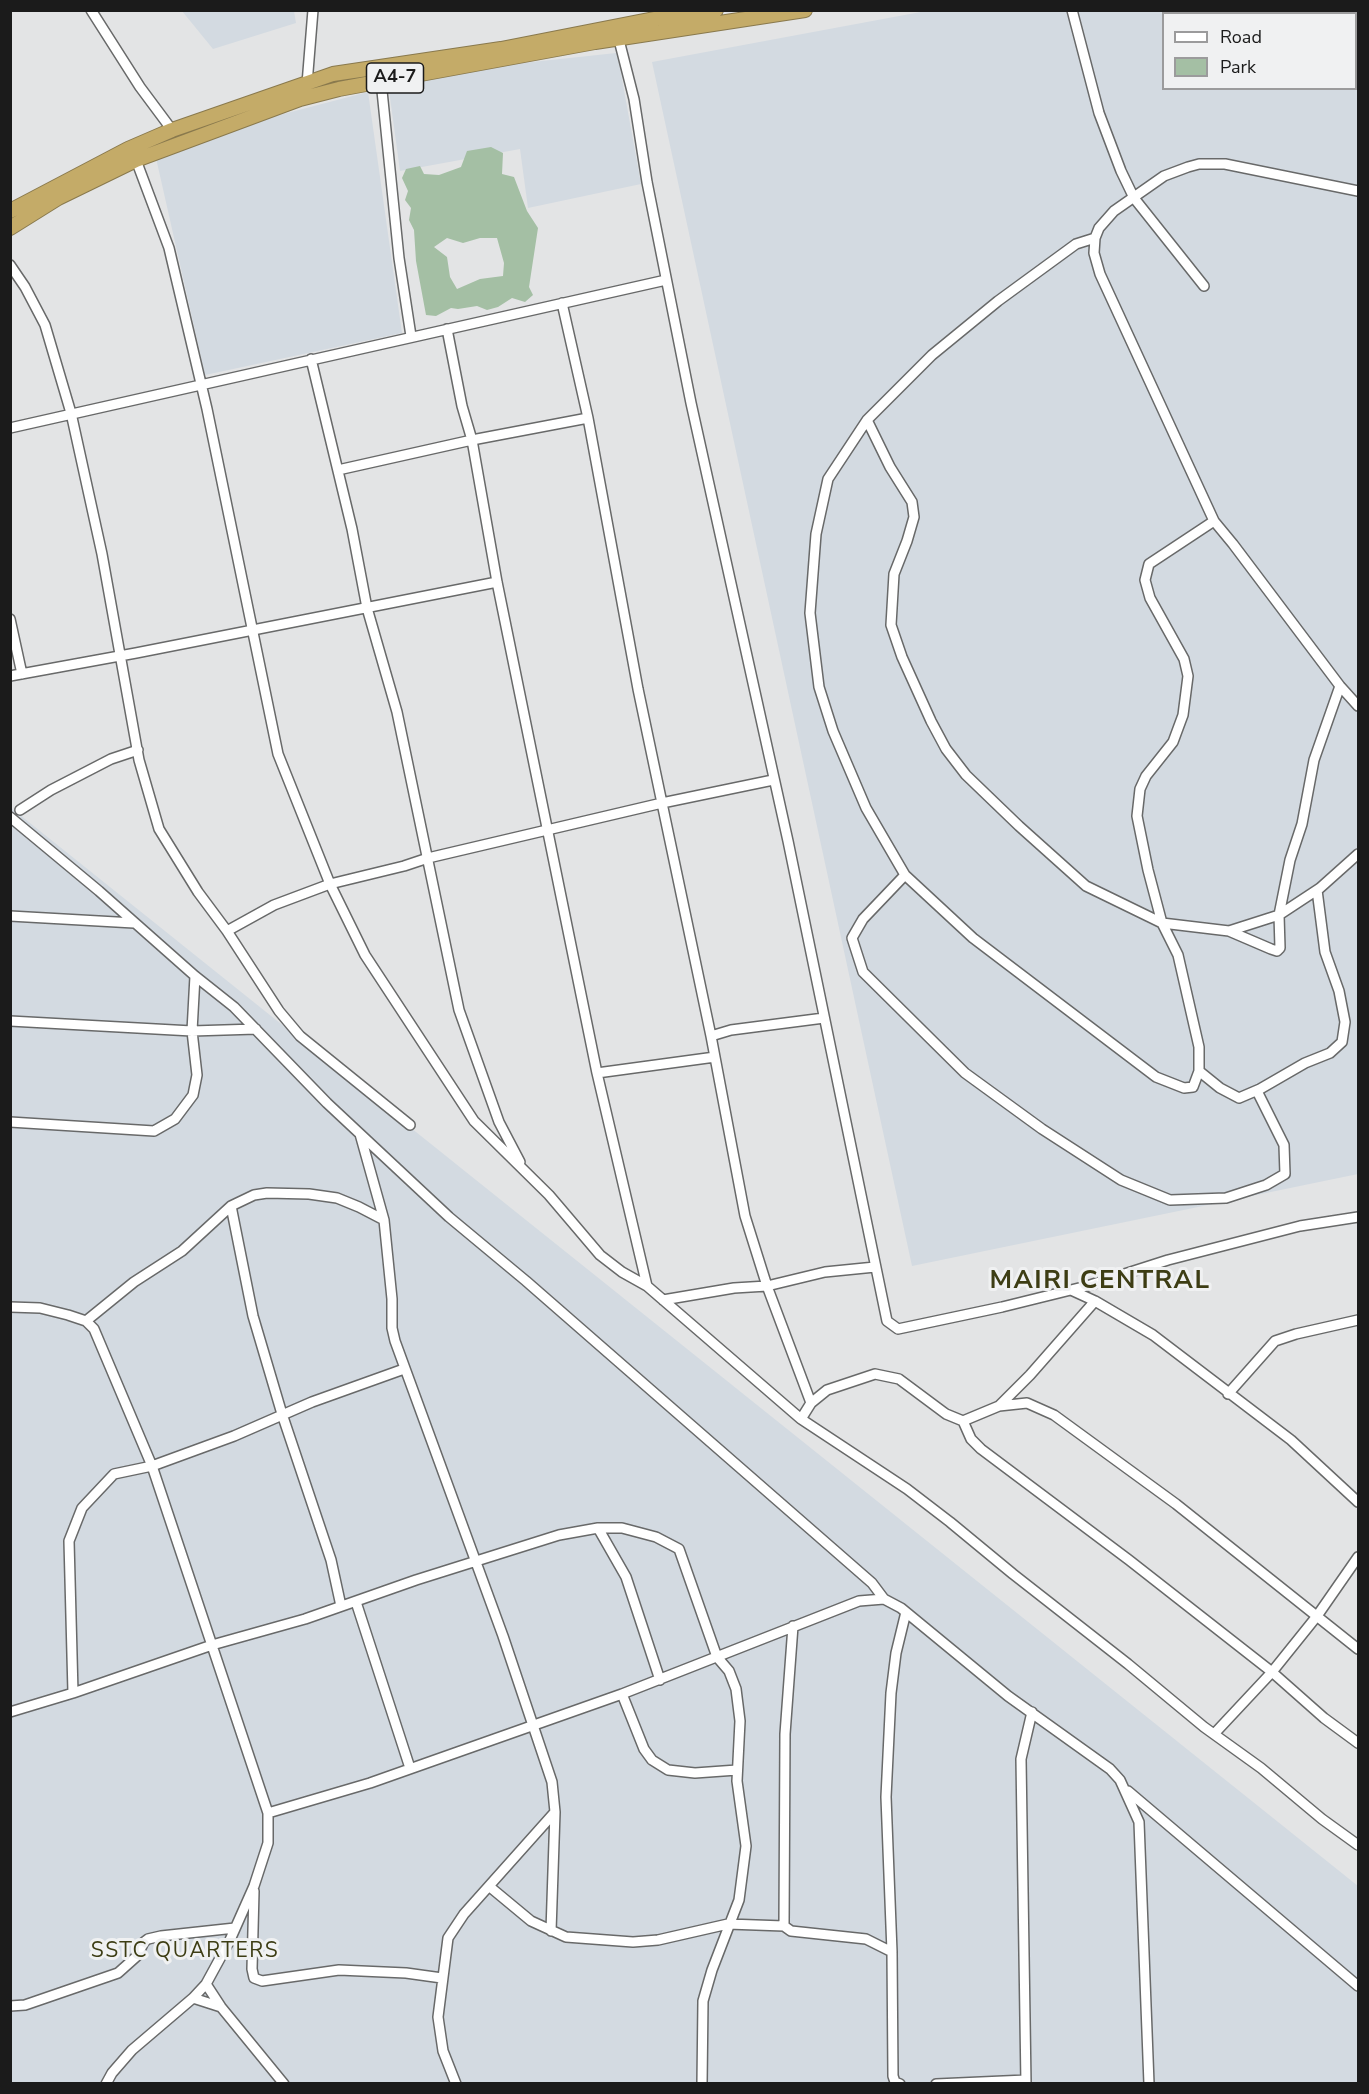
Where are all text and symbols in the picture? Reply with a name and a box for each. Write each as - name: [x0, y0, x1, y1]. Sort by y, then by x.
- legend: [1162, 12, 1357, 90]
- text: Road: [1220, 25, 1262, 49]
- text: Park: [1220, 55, 1256, 79]
- road number: A4-7: [366, 63, 424, 93]
- district label: MAIRI CENTRAL: [989, 1266, 1211, 1298]
- district label: SSTC QUARTERS: [91, 1939, 279, 1965]

